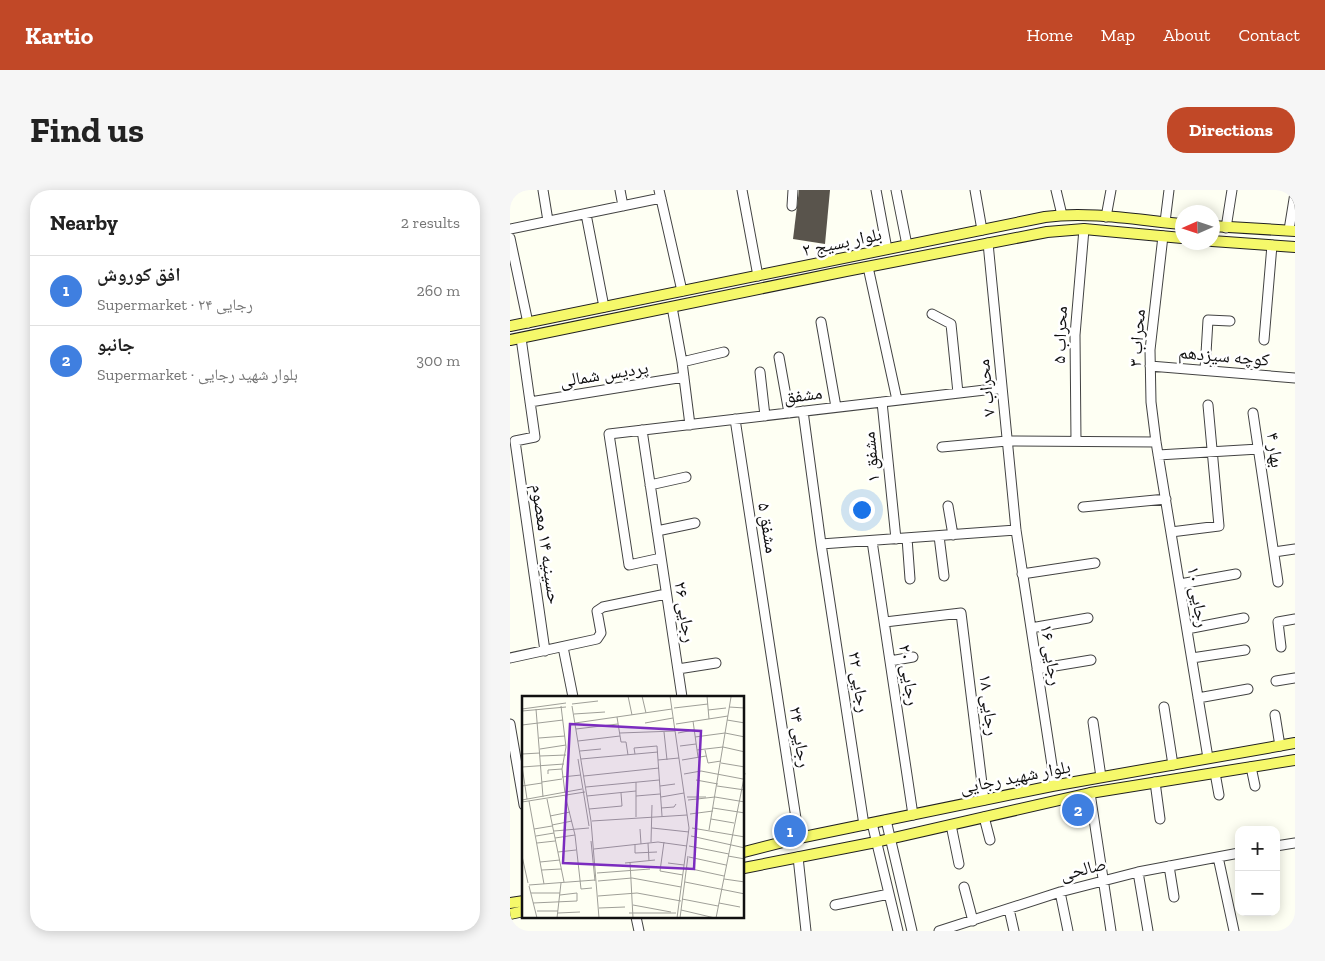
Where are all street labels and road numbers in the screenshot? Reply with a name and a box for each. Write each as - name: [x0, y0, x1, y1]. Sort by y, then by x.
- street label: بلوار بسیج ۲: [800, 223, 884, 262]
- street label: محراب ۵: [1048, 306, 1072, 364]
- street label: محراب ۳: [1124, 308, 1150, 368]
- street label: کوچه سیزدهم: [1177, 341, 1271, 372]
- street label: پردیس شمالی: [558, 356, 650, 392]
- street label: محراب ۷: [972, 358, 1000, 418]
- street label: مشفق: [782, 382, 824, 408]
- street label: مشفق ۱: [857, 431, 885, 483]
- street label: بهار ۴: [1262, 431, 1288, 469]
- street label: حسینیه ۱۴ معصوم: [526, 483, 565, 606]
- street label: مشفق ۵: [753, 501, 783, 555]
- street label: رجایی ۱۰: [1182, 565, 1214, 629]
- street label: رجایی ۲۶: [669, 580, 701, 644]
- street label: رجایی ۱۶: [1035, 623, 1067, 687]
- street label: رجایی ۲۰: [894, 643, 924, 707]
- street label: رجایی ۲۲: [843, 650, 875, 714]
- street label: رجایی ۱۸: [974, 673, 1004, 737]
- street label: رجایی ۲۴: [784, 705, 816, 769]
- street label: بلوار شهید رجایی: [958, 755, 1072, 799]
- street label: صالحی: [1058, 853, 1108, 885]

